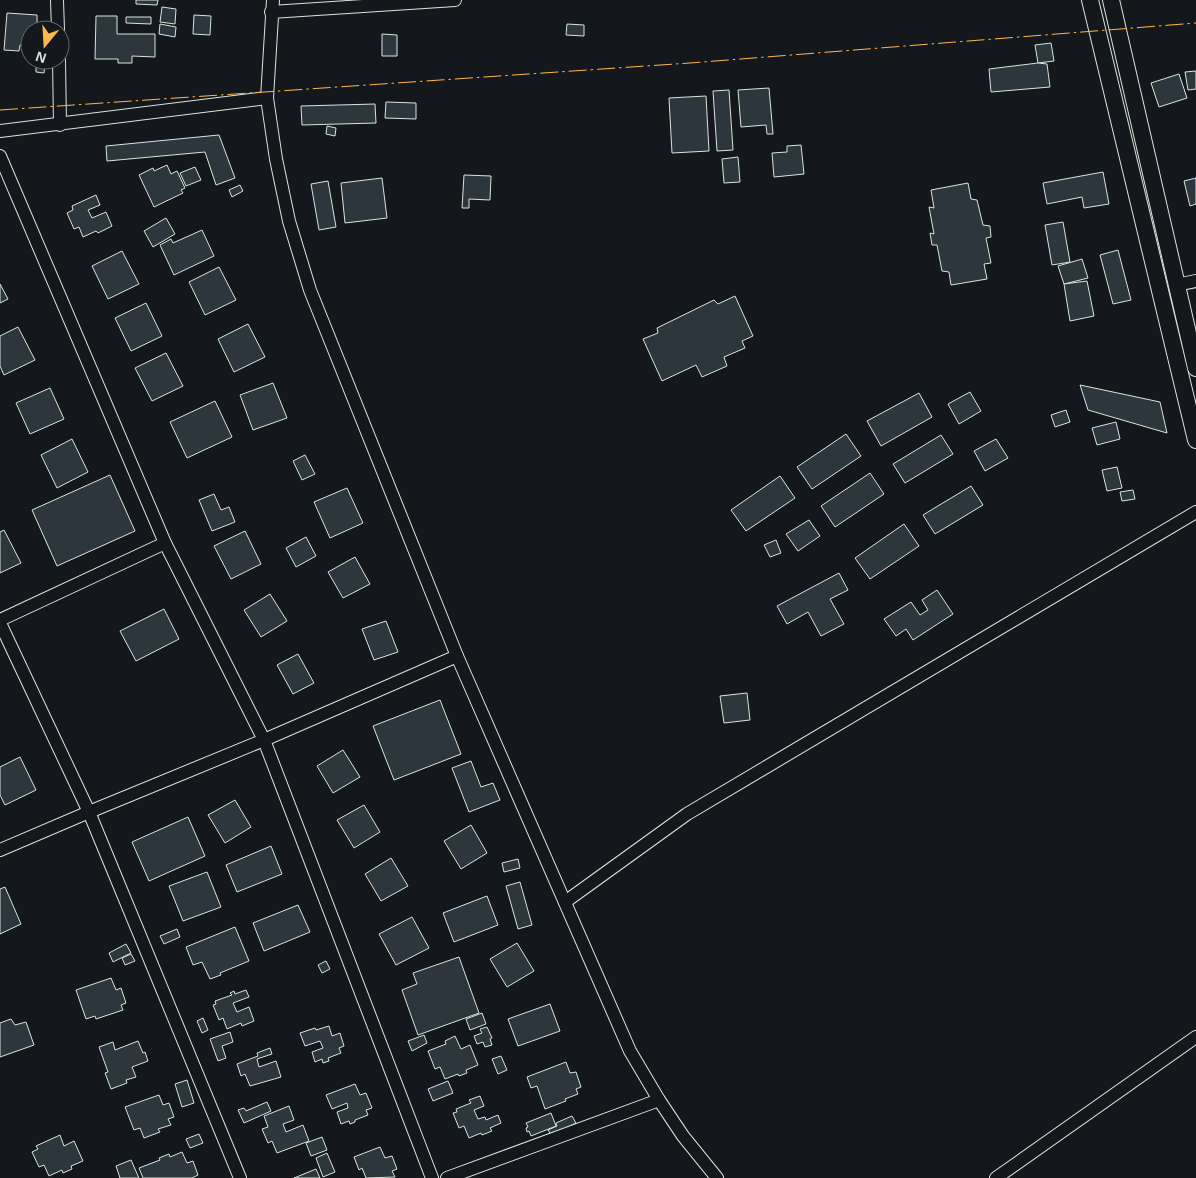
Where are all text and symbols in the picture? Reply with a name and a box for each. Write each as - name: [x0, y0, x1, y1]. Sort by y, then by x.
- north arrow: [20, 20, 70, 70]
- text: N: [34, 48, 48, 67]

